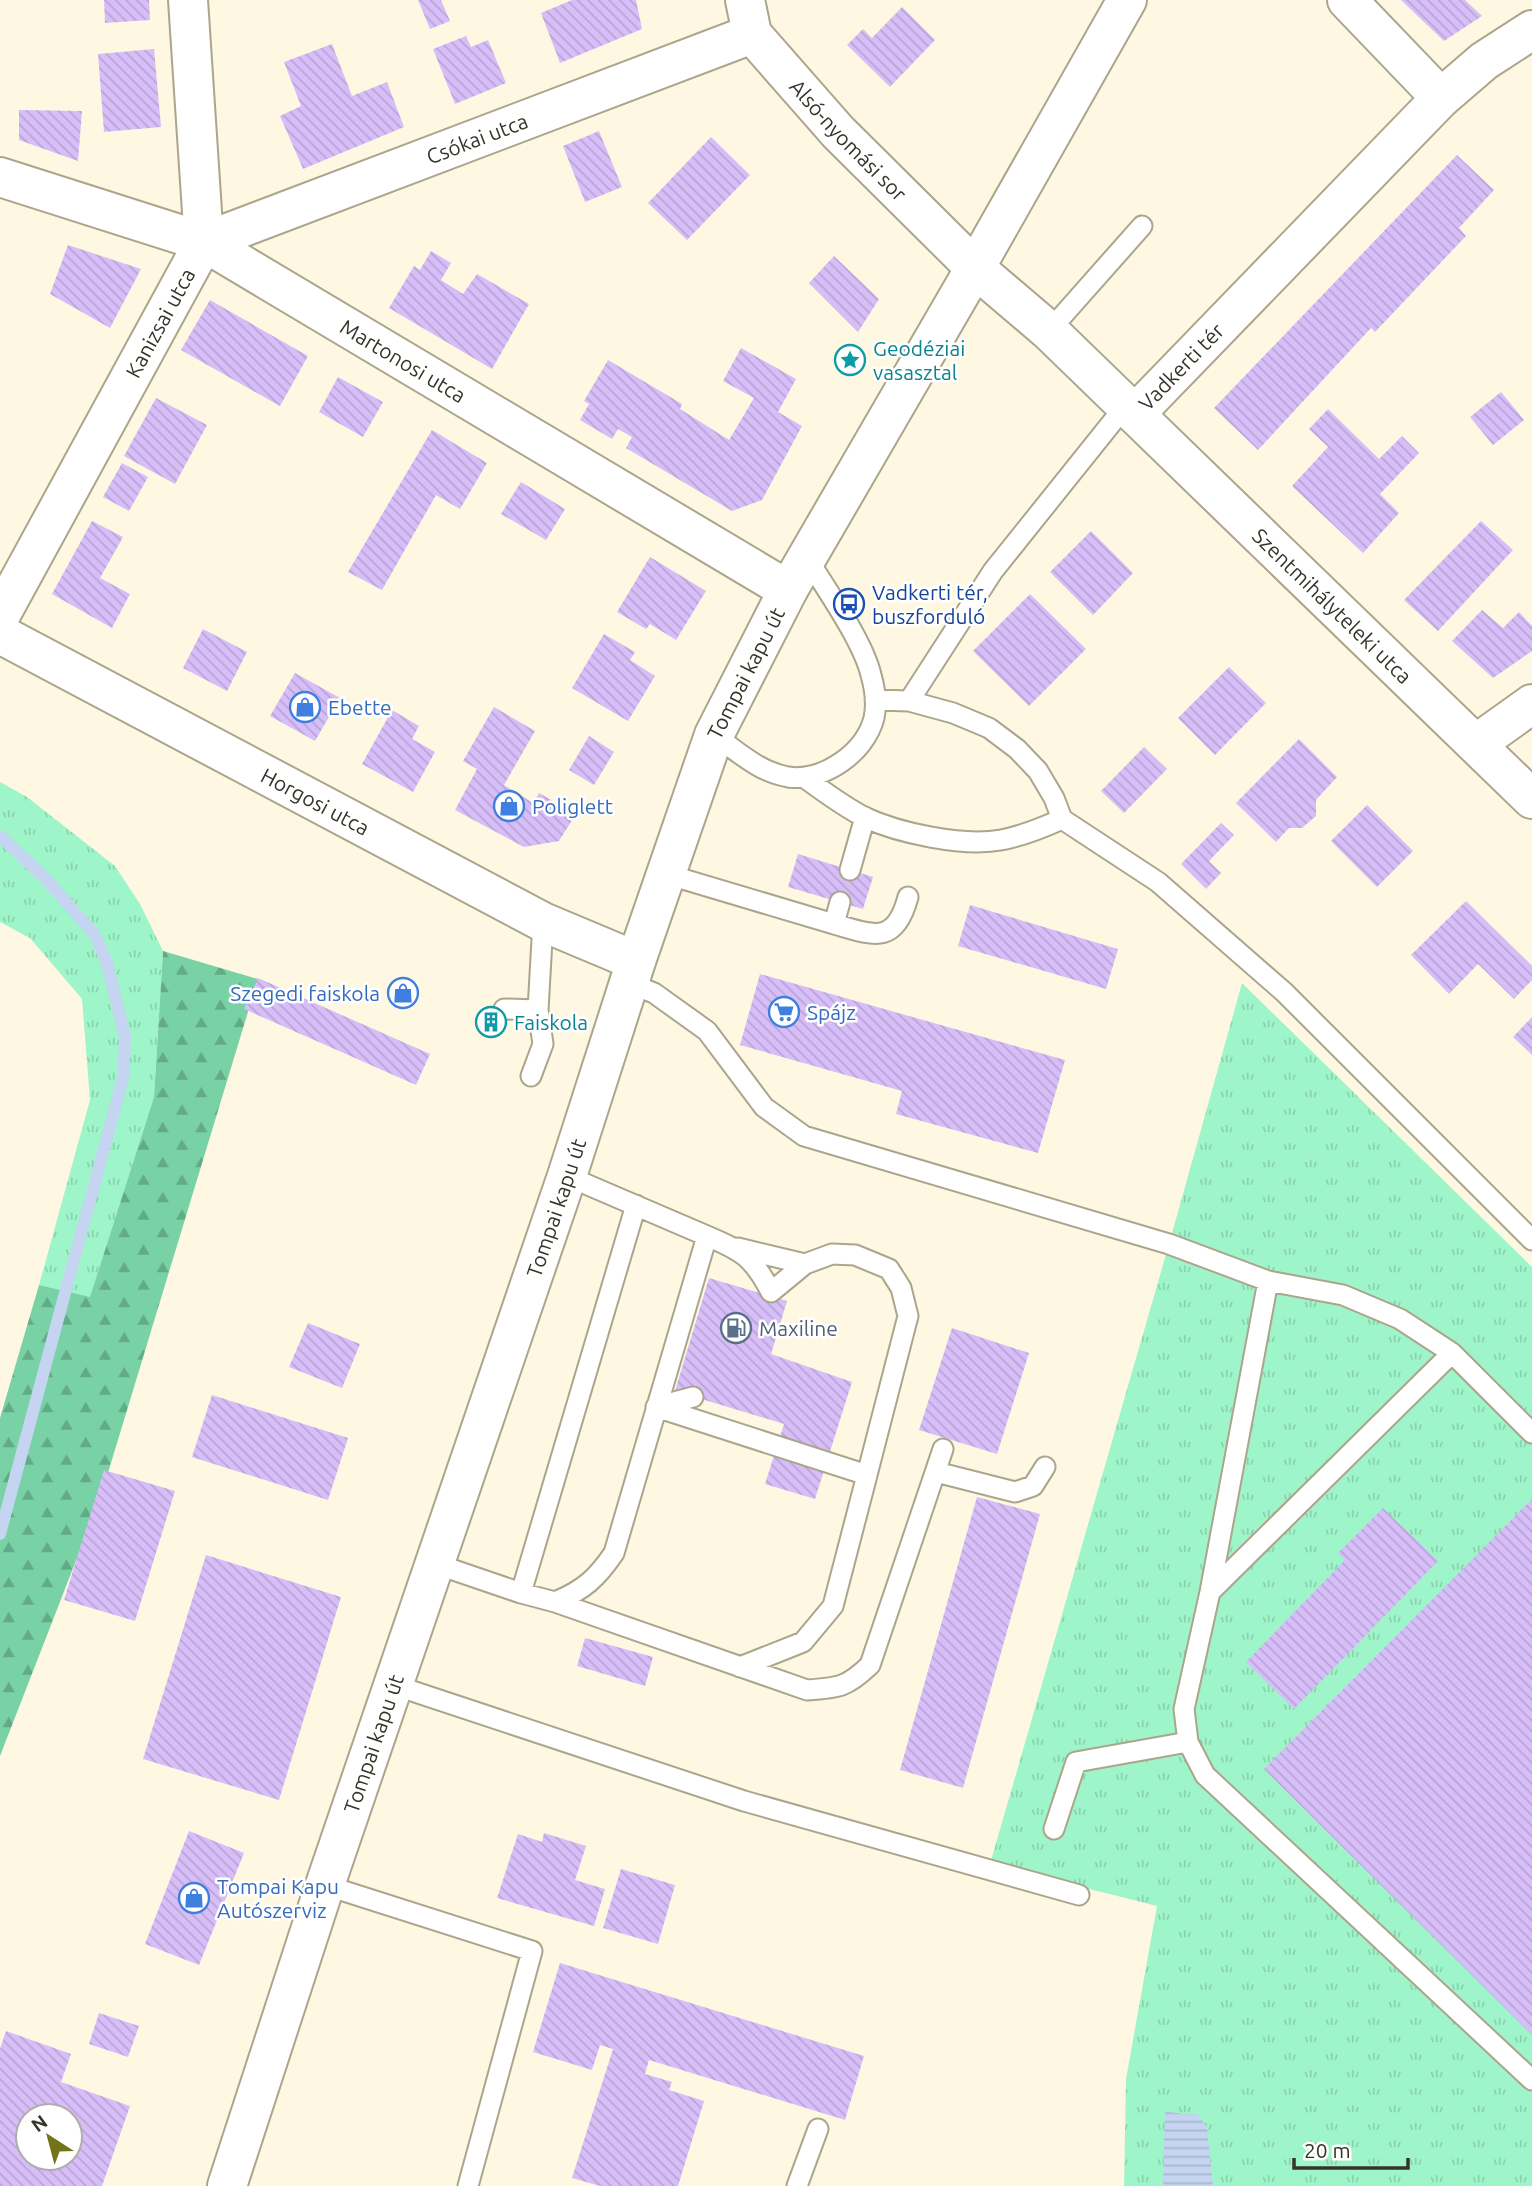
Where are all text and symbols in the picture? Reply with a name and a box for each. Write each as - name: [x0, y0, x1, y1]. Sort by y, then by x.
- street label: Alsó-nyomási sor: [785, 74, 912, 205]
- street label: Csókai utca: [423, 108, 531, 168]
- street label: Kanizsai utca: [120, 264, 199, 382]
- street label: Martonosi utca: [336, 314, 470, 407]
- street label: Vadkerti tér: [1133, 318, 1228, 415]
- place label: Geodéziai vasasztal: [873, 336, 965, 384]
- place icon: Geodéziai vasasztal: [833, 343, 867, 377]
- street label: Szentmihályteleki utca: [1248, 523, 1417, 688]
- place label: Vadkerti tér, buszforduló: [872, 580, 988, 628]
- bus stop icon: Vadkerti tér, buszforduló: [832, 587, 866, 621]
- street label: Tompai kapu út: [702, 603, 789, 743]
- shop icon: Ebette: [288, 690, 322, 724]
- place label: Ebette: [328, 695, 392, 719]
- street label: Horgosi utca: [257, 763, 374, 840]
- shop icon: Poliglett: [492, 789, 526, 823]
- place label: Poliglett: [532, 794, 613, 818]
- shop icon: Szegedi faiskola: [386, 976, 420, 1010]
- place label: Szegedi faiskola: [230, 981, 380, 1005]
- supermarket icon: Spájz: [767, 995, 801, 1029]
- place label: Spájz: [807, 1000, 856, 1024]
- building icon: Faiskola: [474, 1005, 508, 1039]
- place label: Faiskola: [514, 1010, 588, 1034]
- street label: Tompai kapu út: [521, 1135, 590, 1280]
- fuel station icon: Maxiline: [719, 1311, 753, 1345]
- place label: Maxiline: [759, 1316, 838, 1340]
- street label: Tompai kapu út: [339, 1671, 408, 1816]
- place label: Tompai Kapu Autószerviz: [217, 1874, 339, 1922]
- shop icon: Tompai Kapu Autószerviz: [177, 1881, 211, 1915]
- north arrow: [14, 2102, 84, 2172]
- text: N: [27, 2110, 51, 2136]
- scale bar: [1294, 2126, 1408, 2170]
- text: 20 m: [1304, 2138, 1351, 2162]

